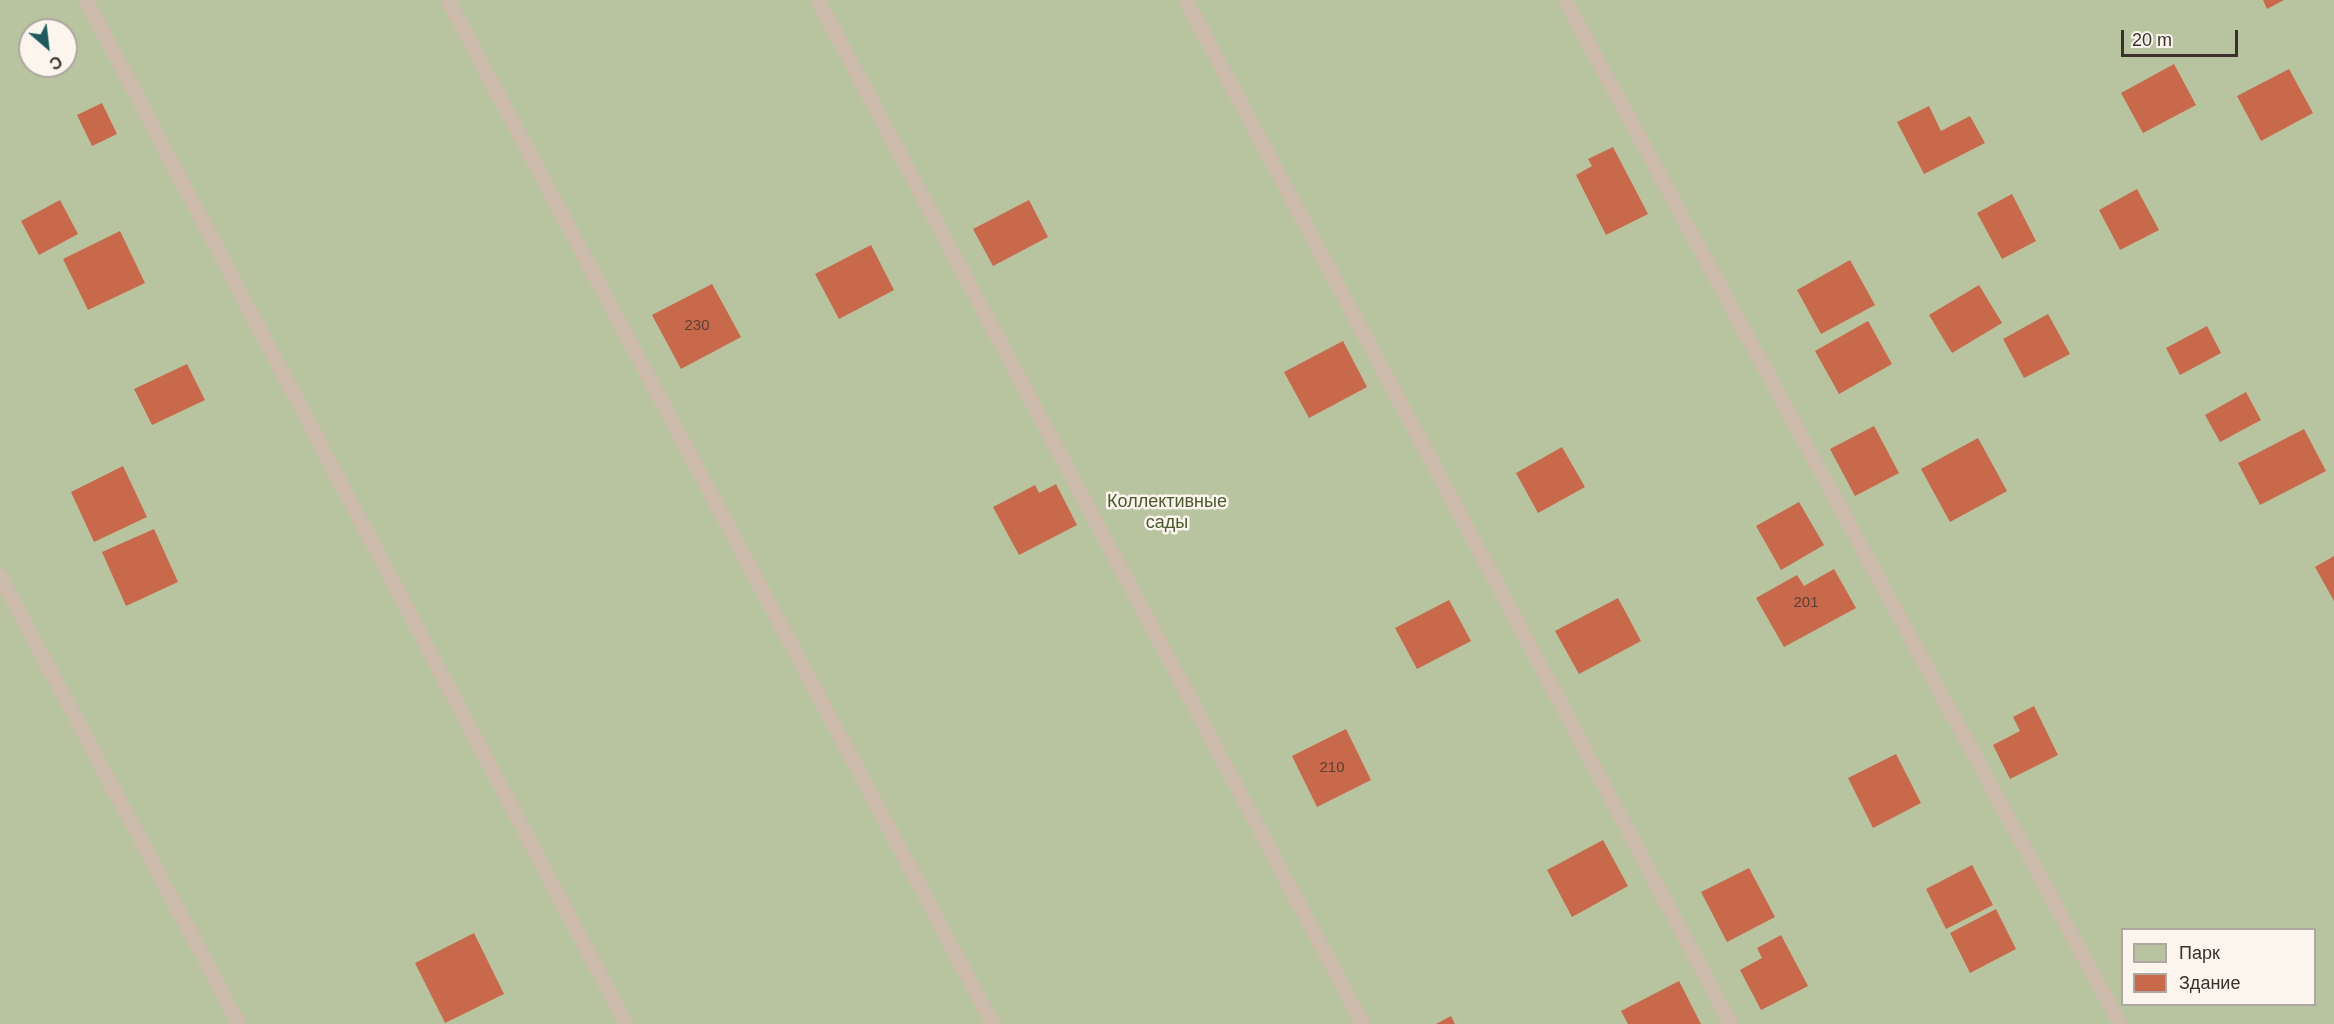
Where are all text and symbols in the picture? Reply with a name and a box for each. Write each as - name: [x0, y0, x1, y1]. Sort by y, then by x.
- north arrow: [18, 18, 78, 78]
- scale bar: [2124, 18, 2241, 56]
- text: 20 m: [2132, 30, 2172, 50]
- text: С: [47, 52, 65, 73]
- house number: 230: [684, 317, 710, 335]
- park label: Коллективные сады: [1107, 491, 1227, 534]
- house number: 201: [1793, 594, 1819, 612]
- house number: 210: [1319, 759, 1345, 777]
- legend: [2121, 928, 2316, 1006]
- text: Парк: [2179, 943, 2220, 963]
- text: Здание: [2179, 973, 2240, 993]

